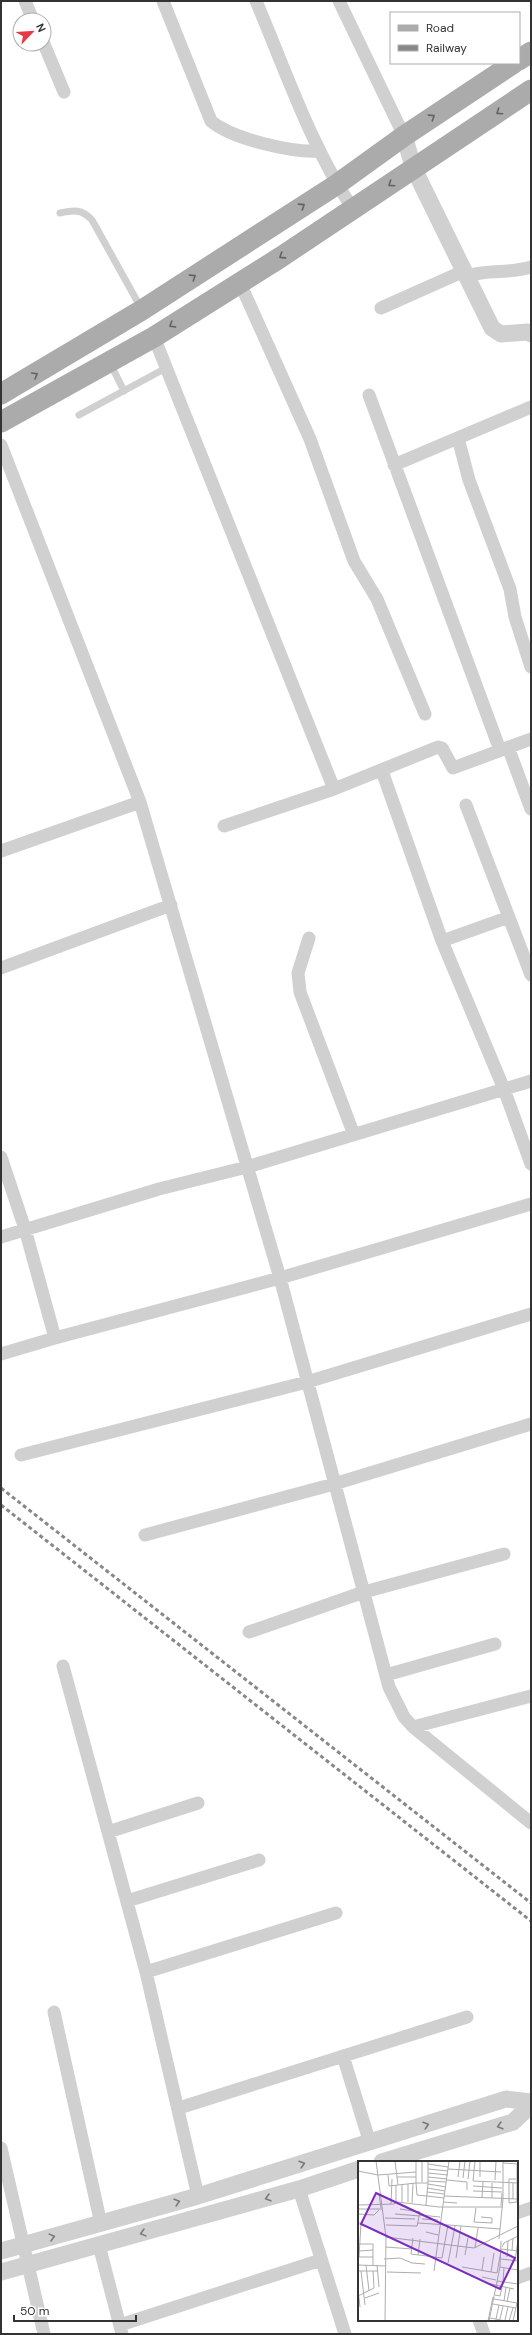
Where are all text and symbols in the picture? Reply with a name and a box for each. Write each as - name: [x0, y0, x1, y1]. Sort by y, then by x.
- north arrow: [12, 12, 52, 52]
- legend: [390, 12, 520, 64]
- text: Road: [426, 20, 454, 36]
- text: N: [33, 21, 49, 34]
- text: Railway: [426, 40, 467, 56]
- one-way arrow: [496, 107, 503, 114]
- one-way arrow: [428, 115, 435, 122]
- one-way arrow: [388, 179, 395, 186]
- one-way arrow: [298, 204, 305, 211]
- one-way arrow: [279, 252, 286, 259]
- one-way arrow: [189, 274, 196, 282]
- one-way arrow: [169, 321, 176, 328]
- one-way arrow: [31, 372, 38, 379]
- one-way arrow: [422, 2121, 429, 2130]
- one-way arrow: [496, 2121, 503, 2130]
- one-way arrow: [298, 2160, 305, 2169]
- inset map: [358, 2161, 518, 2321]
- one-way arrow: [265, 2193, 272, 2201]
- one-way arrow: [174, 2198, 181, 2207]
- one-way arrow: [140, 2228, 147, 2237]
- one-way arrow: [49, 2233, 55, 2241]
- scale bar: [14, 2297, 136, 2323]
- text: 50 m: [20, 2303, 49, 2319]

